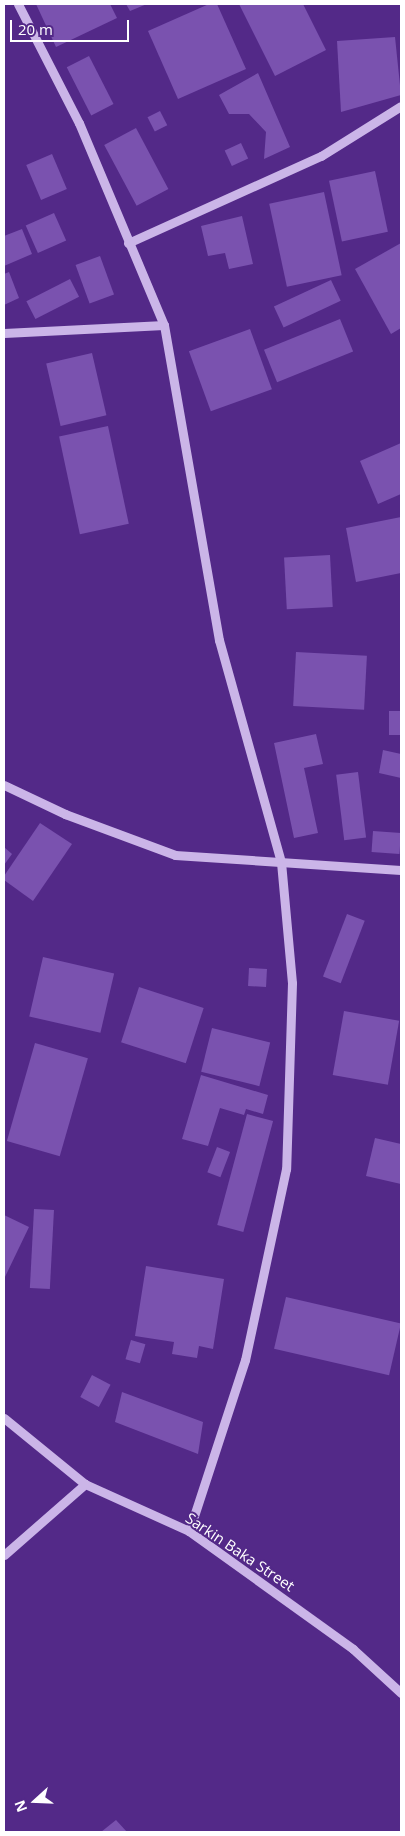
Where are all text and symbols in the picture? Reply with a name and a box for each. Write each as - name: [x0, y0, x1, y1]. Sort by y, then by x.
- scale bar: [12, 10, 131, 42]
- text: 20 m: [18, 19, 53, 39]
- street label: Sarkin Baka Street: [182, 1509, 298, 1595]
- north arrow: [10, 1776, 60, 1826]
- text: N: [10, 1798, 31, 1815]

